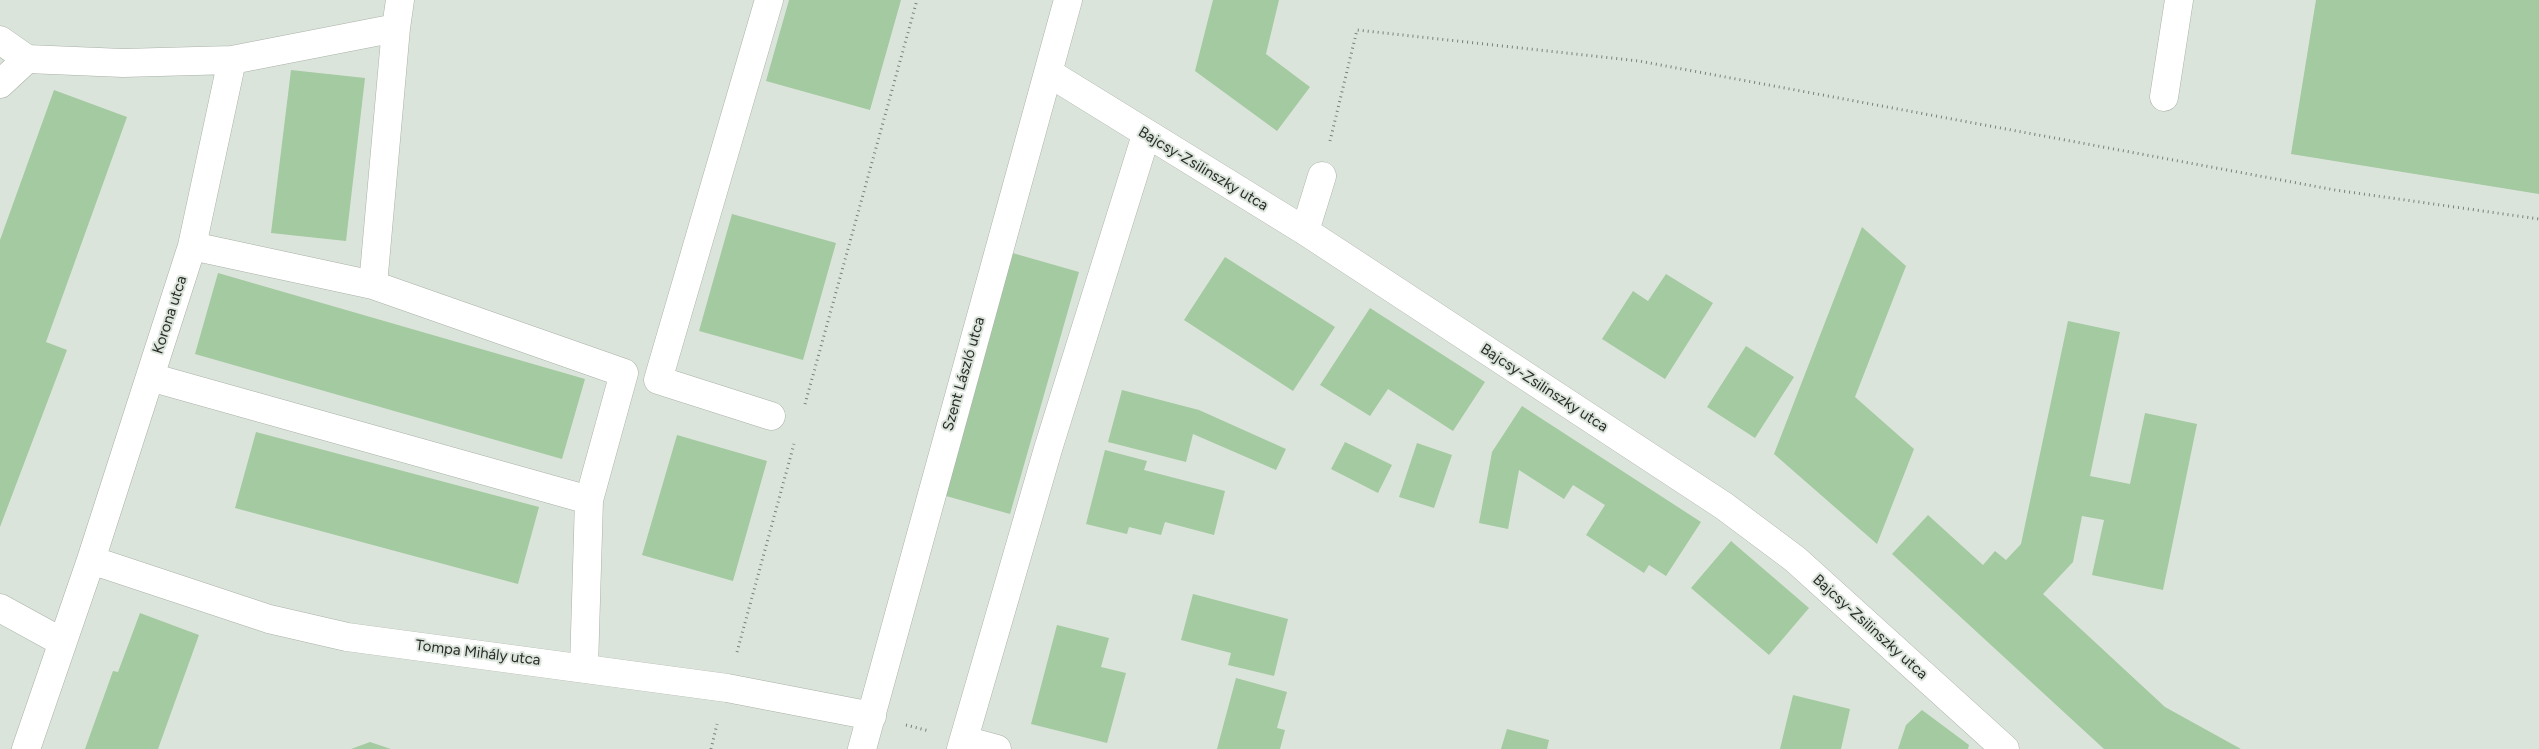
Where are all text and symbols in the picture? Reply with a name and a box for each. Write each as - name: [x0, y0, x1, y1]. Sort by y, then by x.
- street label: Bajcsy-Zsilinszky utca: [1135, 123, 1271, 215]
- street label: Korona utca: [149, 274, 191, 356]
- street label: Szent László utca: [939, 315, 989, 433]
- street label: Bajcsy-Zsilinszky utca: [1477, 340, 1611, 436]
- street label: Bajcsy-Zsilinszky utca: [1809, 571, 1931, 683]
- street label: Tompa Mihály utca: [414, 636, 542, 670]

